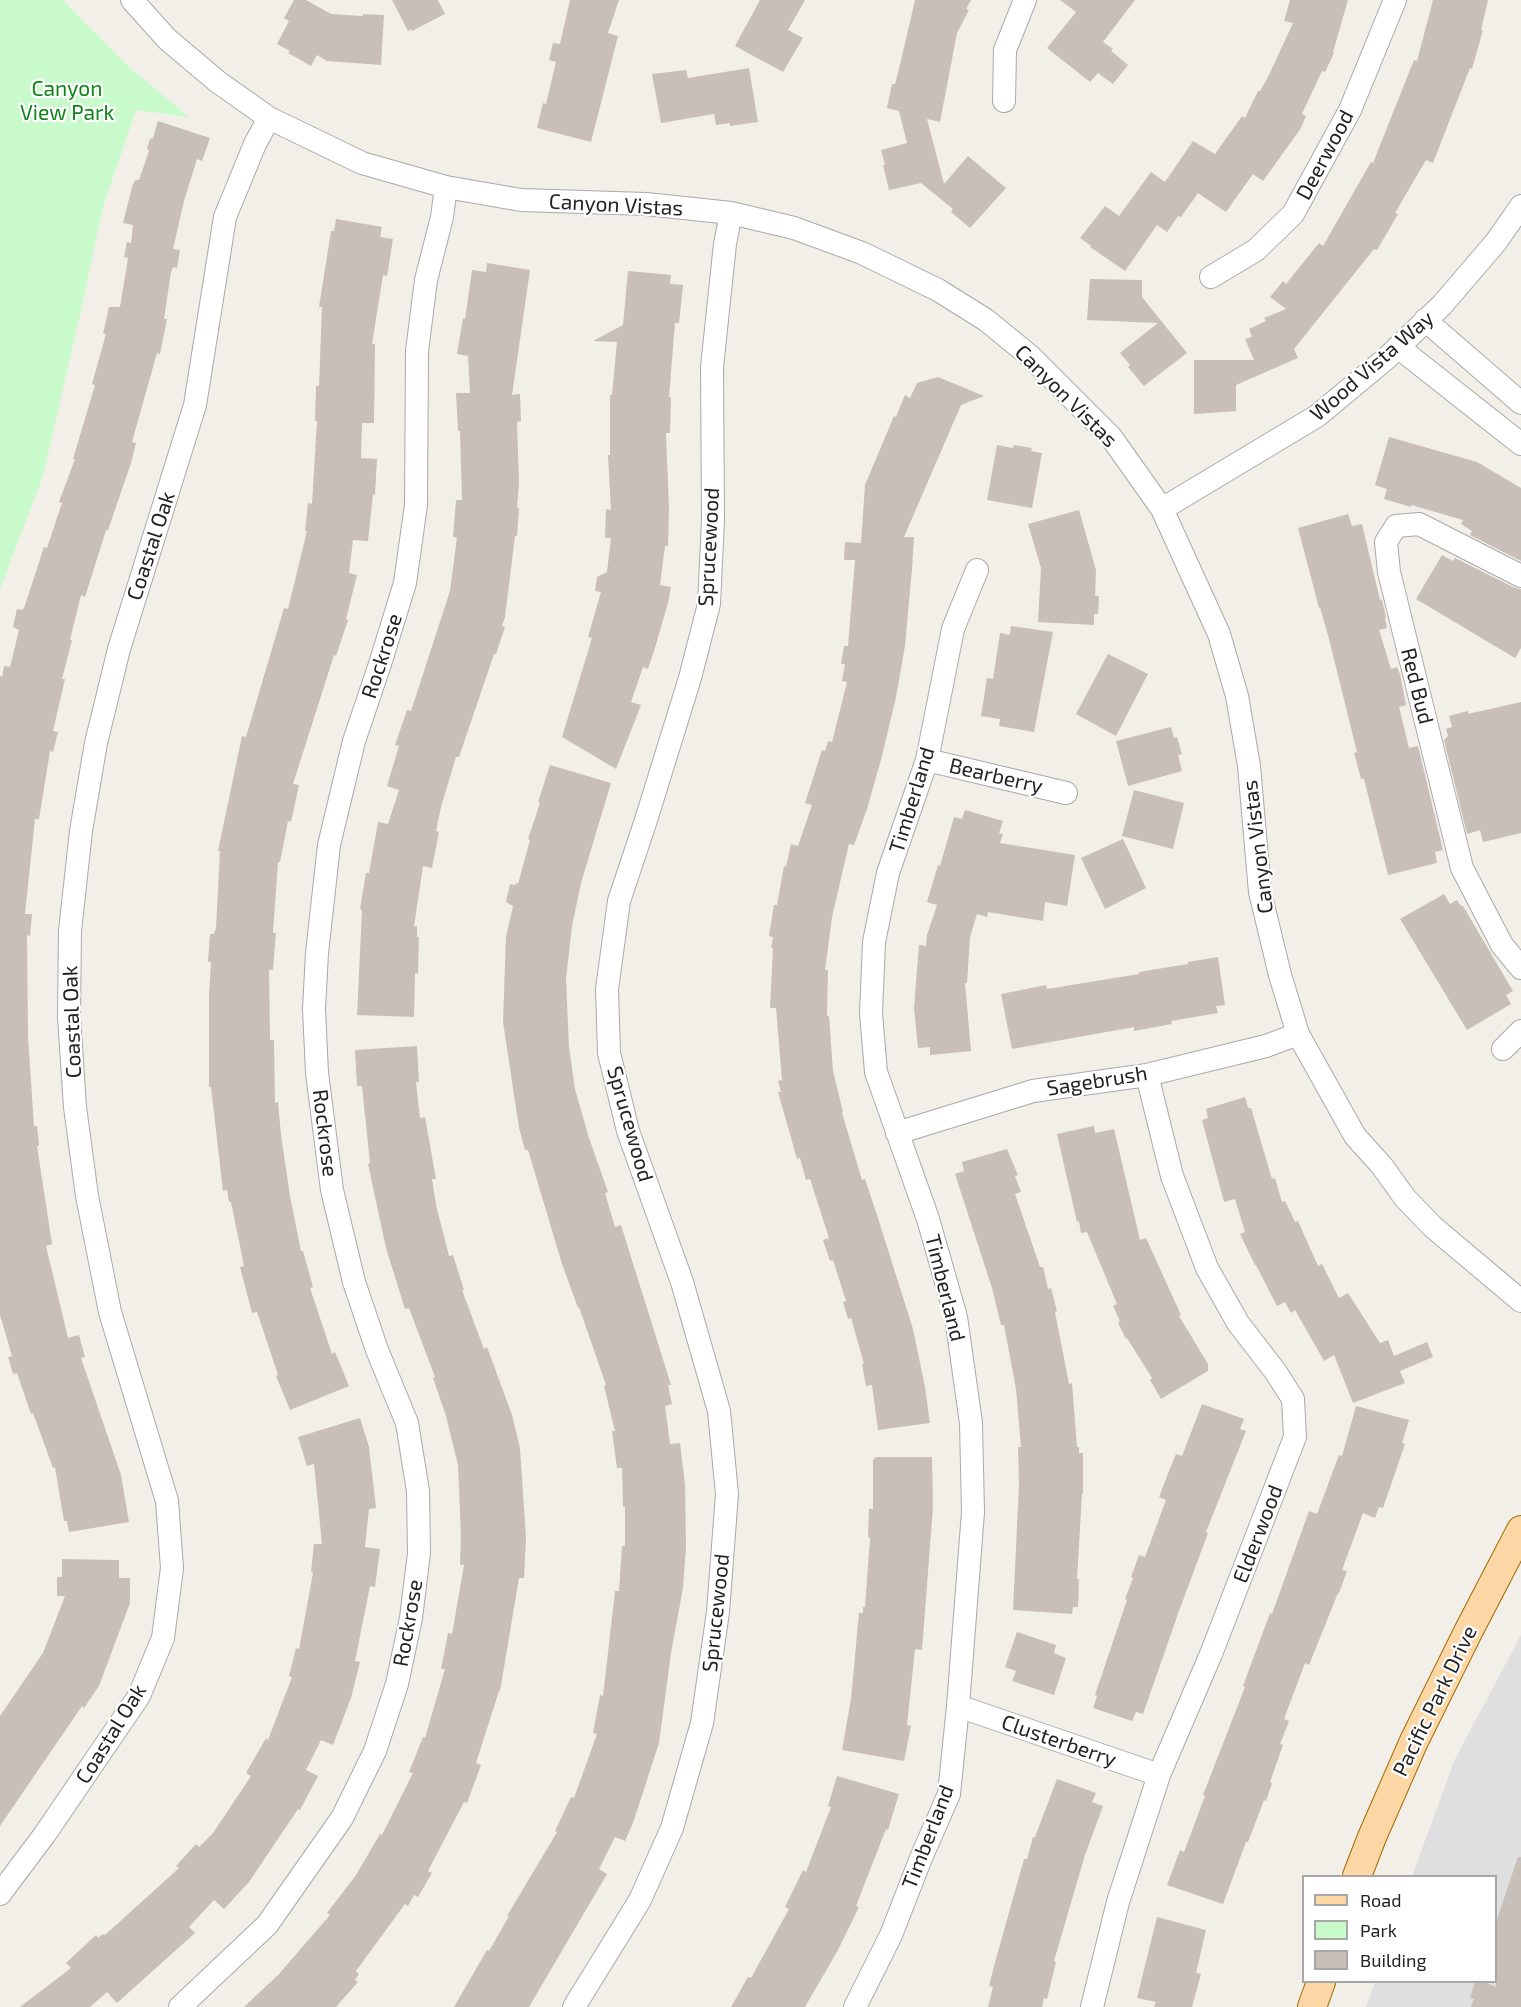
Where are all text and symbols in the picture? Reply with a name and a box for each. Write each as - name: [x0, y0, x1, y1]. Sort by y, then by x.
- park label: Canyon View Park: [20, 76, 114, 126]
- street label: Deerwood: [1291, 106, 1359, 204]
- street label: Canyon Vistas: [548, 189, 684, 221]
- street label: Wood Vista Way: [1305, 306, 1439, 426]
- street label: Canyon Vistas: [1010, 340, 1122, 452]
- street label: Sprucewood: [693, 487, 725, 607]
- street label: Coastal Oak: [122, 488, 180, 604]
- street label: Rockrose: [356, 610, 408, 702]
- street label: Red Bud: [1395, 645, 1439, 727]
- street label: Timberland: [884, 744, 940, 856]
- street label: Bearberry: [947, 753, 1045, 799]
- street label: Canyon Vistas: [1237, 779, 1279, 915]
- street label: Coastal Oak: [57, 965, 87, 1079]
- street label: Sagebrush: [1045, 1061, 1149, 1101]
- street label: Sprucewood: [602, 1063, 658, 1185]
- street label: Rockrose: [307, 1088, 343, 1178]
- street label: Timberland: [920, 1232, 970, 1344]
- street label: Elderwood: [1228, 1481, 1288, 1587]
- street label: Sprucewood: [697, 1553, 735, 1673]
- street label: Rockrose: [388, 1578, 428, 1668]
- street label: Pacific Park Drive: [1388, 1622, 1482, 1780]
- street label: Coastal Oak: [70, 1679, 152, 1789]
- street label: Clusterberry: [998, 1710, 1120, 1772]
- street label: Timberland: [897, 1781, 959, 1893]
- legend: [1302, 1875, 1497, 1983]
- text: Road: [1360, 1889, 1401, 1911]
- text: Park: [1360, 1919, 1397, 1941]
- text: Building: [1360, 1949, 1427, 1971]

